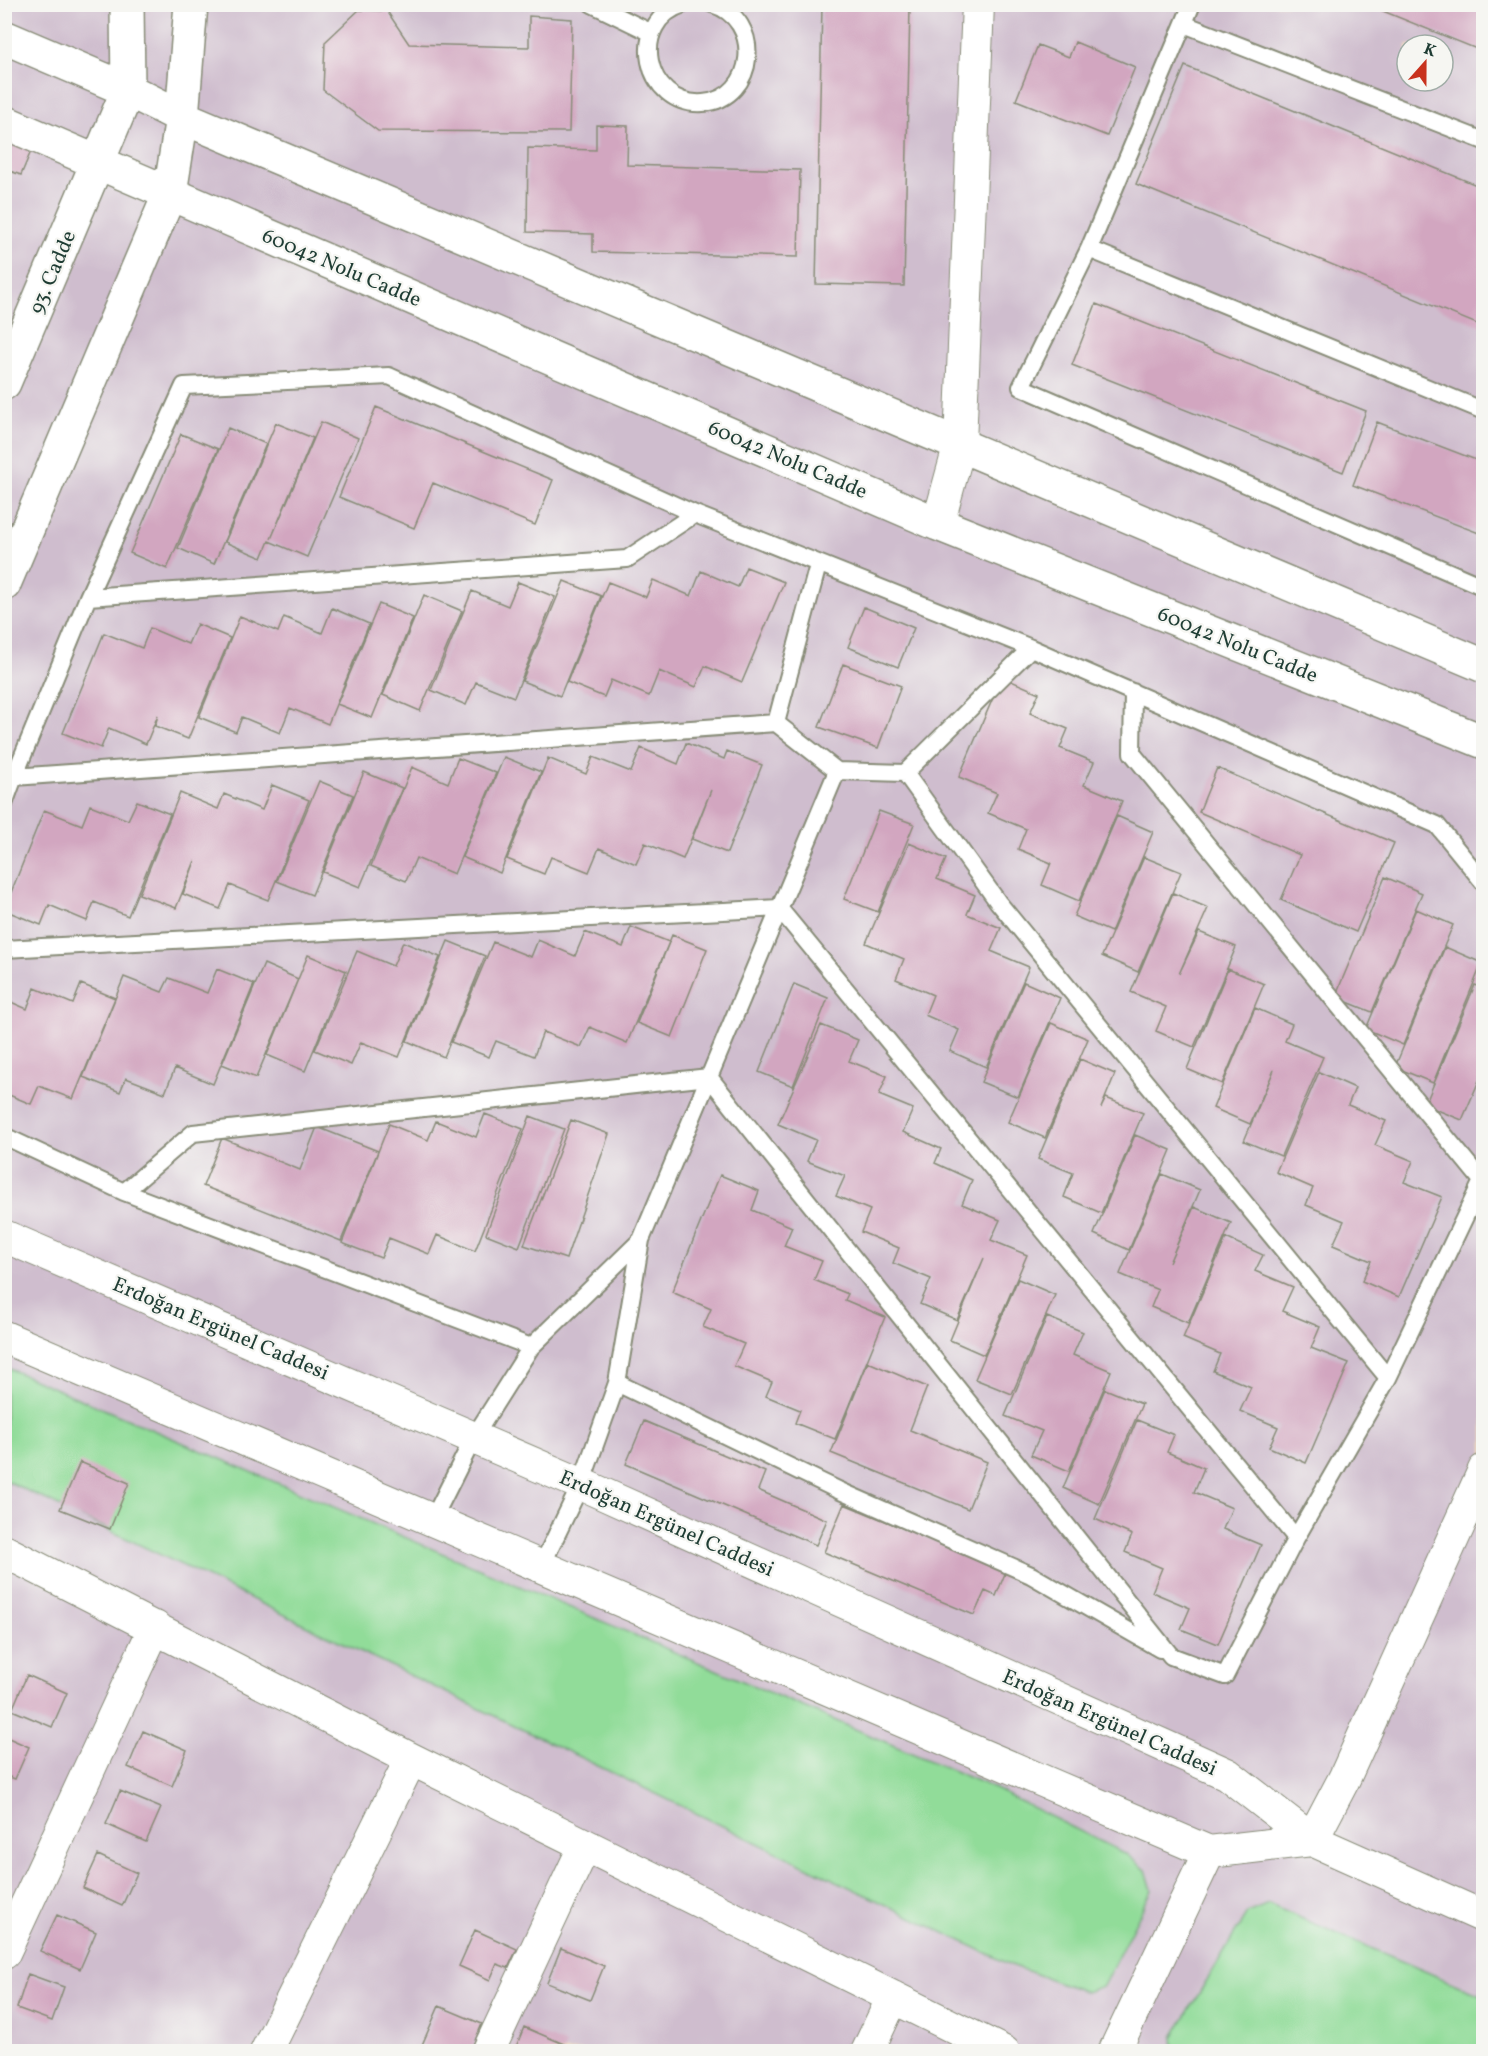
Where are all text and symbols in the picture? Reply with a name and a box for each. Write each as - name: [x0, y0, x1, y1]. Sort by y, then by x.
- north arrow: [1395, 33, 1455, 93]
- text: K: [1420, 39, 1439, 63]
- street label: 60042 Nolu Cadde: [257, 222, 426, 315]
- street label: 93. Cadde: [23, 226, 84, 319]
- street label: 60042 Nolu Cadde: [703, 414, 872, 507]
- street label: 60042 Nolu Cadde: [1153, 600, 1322, 691]
- street label: Erdoğan Ergünel Caddesi: [108, 1271, 333, 1388]
- street label: Erdoğan Ergünel Caddesi: [554, 1464, 778, 1585]
- street label: Erdoğan Ergünel Caddesi: [997, 1663, 1221, 1784]

